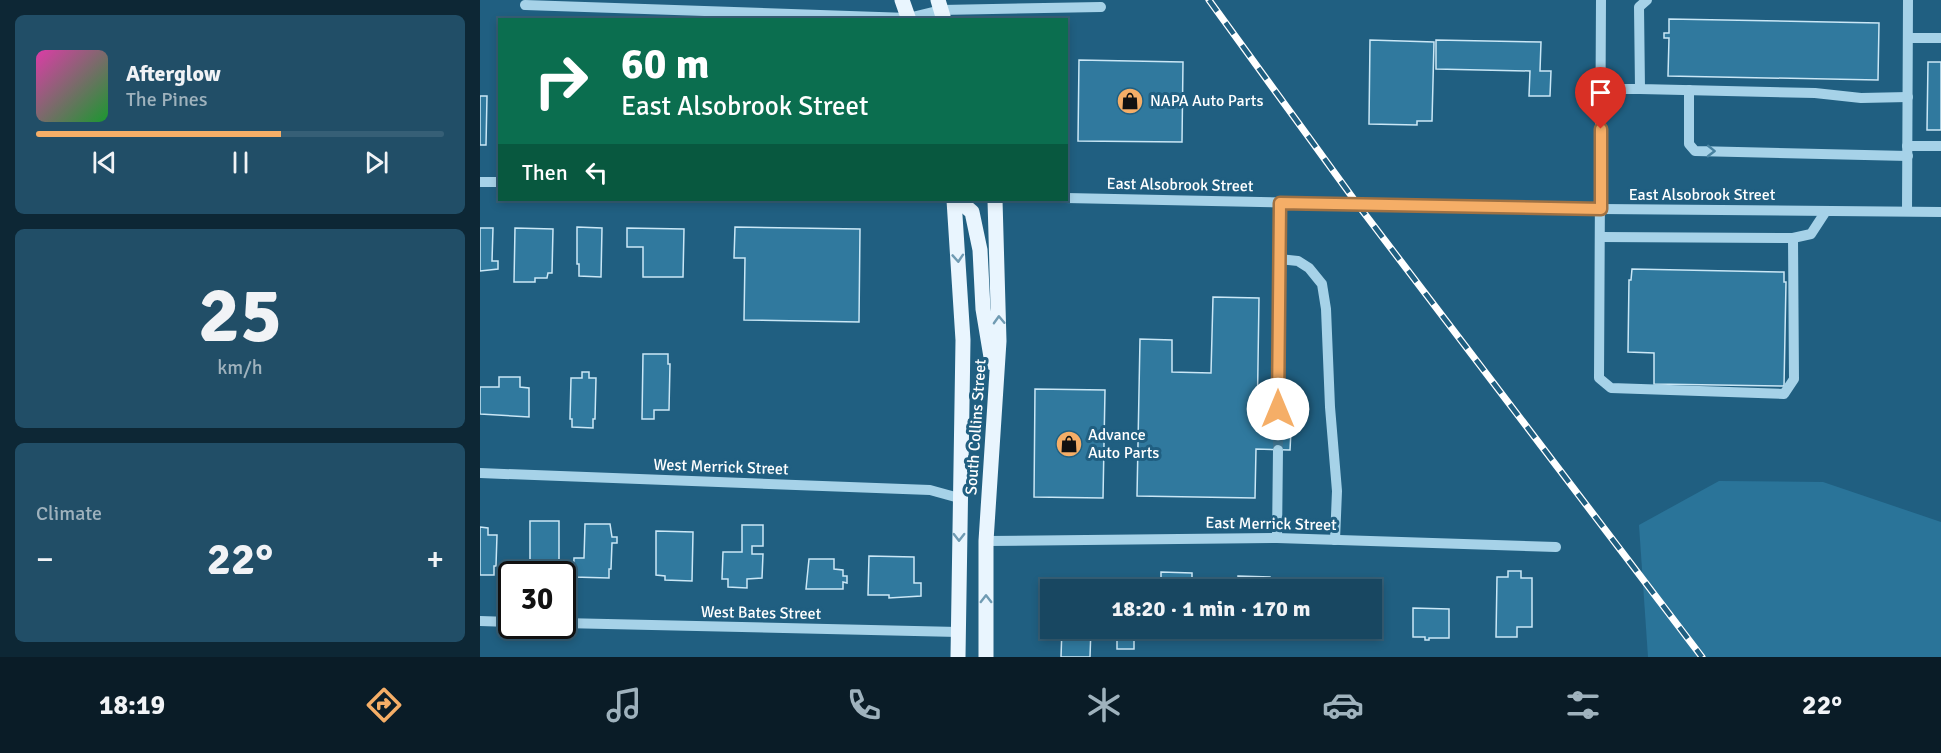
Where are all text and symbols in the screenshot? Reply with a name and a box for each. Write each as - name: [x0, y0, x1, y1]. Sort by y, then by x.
- text: 60 m: [621, 39, 710, 90]
- icon: right: [522, 42, 600, 120]
- text: Afterglow: [126, 60, 221, 87]
- pin: [1575, 67, 1626, 129]
- icon: arrive: [1584, 76, 1617, 109]
- shop icon: NAPA Auto Parts: [1115, 86, 1145, 116]
- text: The Pines: [126, 87, 208, 112]
- text: East Alsobrook Street: [621, 90, 869, 123]
- place label: NAPA Auto Parts: [1150, 91, 1263, 111]
- one-way arrow: [1707, 145, 1716, 158]
- icon: previous: [88, 146, 121, 179]
- icon: pause: [224, 146, 257, 179]
- icon: next: [360, 146, 393, 179]
- icon: left: [580, 156, 613, 189]
- text: Then: [522, 159, 568, 186]
- street label: East Alsobrook Street: [1106, 174, 1254, 196]
- street label: East Alsobrook Street: [1629, 185, 1776, 205]
- one-way arrow: [951, 253, 964, 262]
- text: 25: [198, 268, 282, 364]
- one-way arrow: [992, 315, 1005, 324]
- text: km/h: [217, 355, 263, 380]
- street label: South Collins Street: [961, 358, 991, 496]
- position arrow: [1246, 377, 1310, 441]
- place label: Advance Auto Parts: [1088, 425, 1159, 463]
- shop icon: Advance Auto Parts: [1054, 429, 1084, 459]
- street label: West Merrick Street: [653, 455, 789, 479]
- text: Climate: [36, 501, 102, 526]
- street label: East Merrick Street: [1205, 513, 1337, 535]
- text: 22°: [207, 532, 273, 587]
- one-way arrow: [953, 532, 965, 541]
- text: −: [36, 539, 54, 580]
- text: +: [426, 539, 444, 580]
- speed limit sign: 30: [498, 561, 576, 639]
- one-way arrow: [980, 594, 992, 603]
- text: 18:20 · 1 min · 170 m: [1111, 595, 1311, 622]
- street label: West Bates Street: [701, 602, 822, 624]
- icon: directions: [363, 684, 405, 726]
- icon: music: [603, 684, 645, 726]
- icon: phone: [843, 684, 885, 726]
- icon: climate: [1083, 684, 1125, 726]
- icon: car: [1322, 684, 1364, 726]
- icon: filters: [1562, 684, 1604, 726]
- text: 18:19: [99, 689, 165, 722]
- text: 22°: [1802, 689, 1842, 722]

